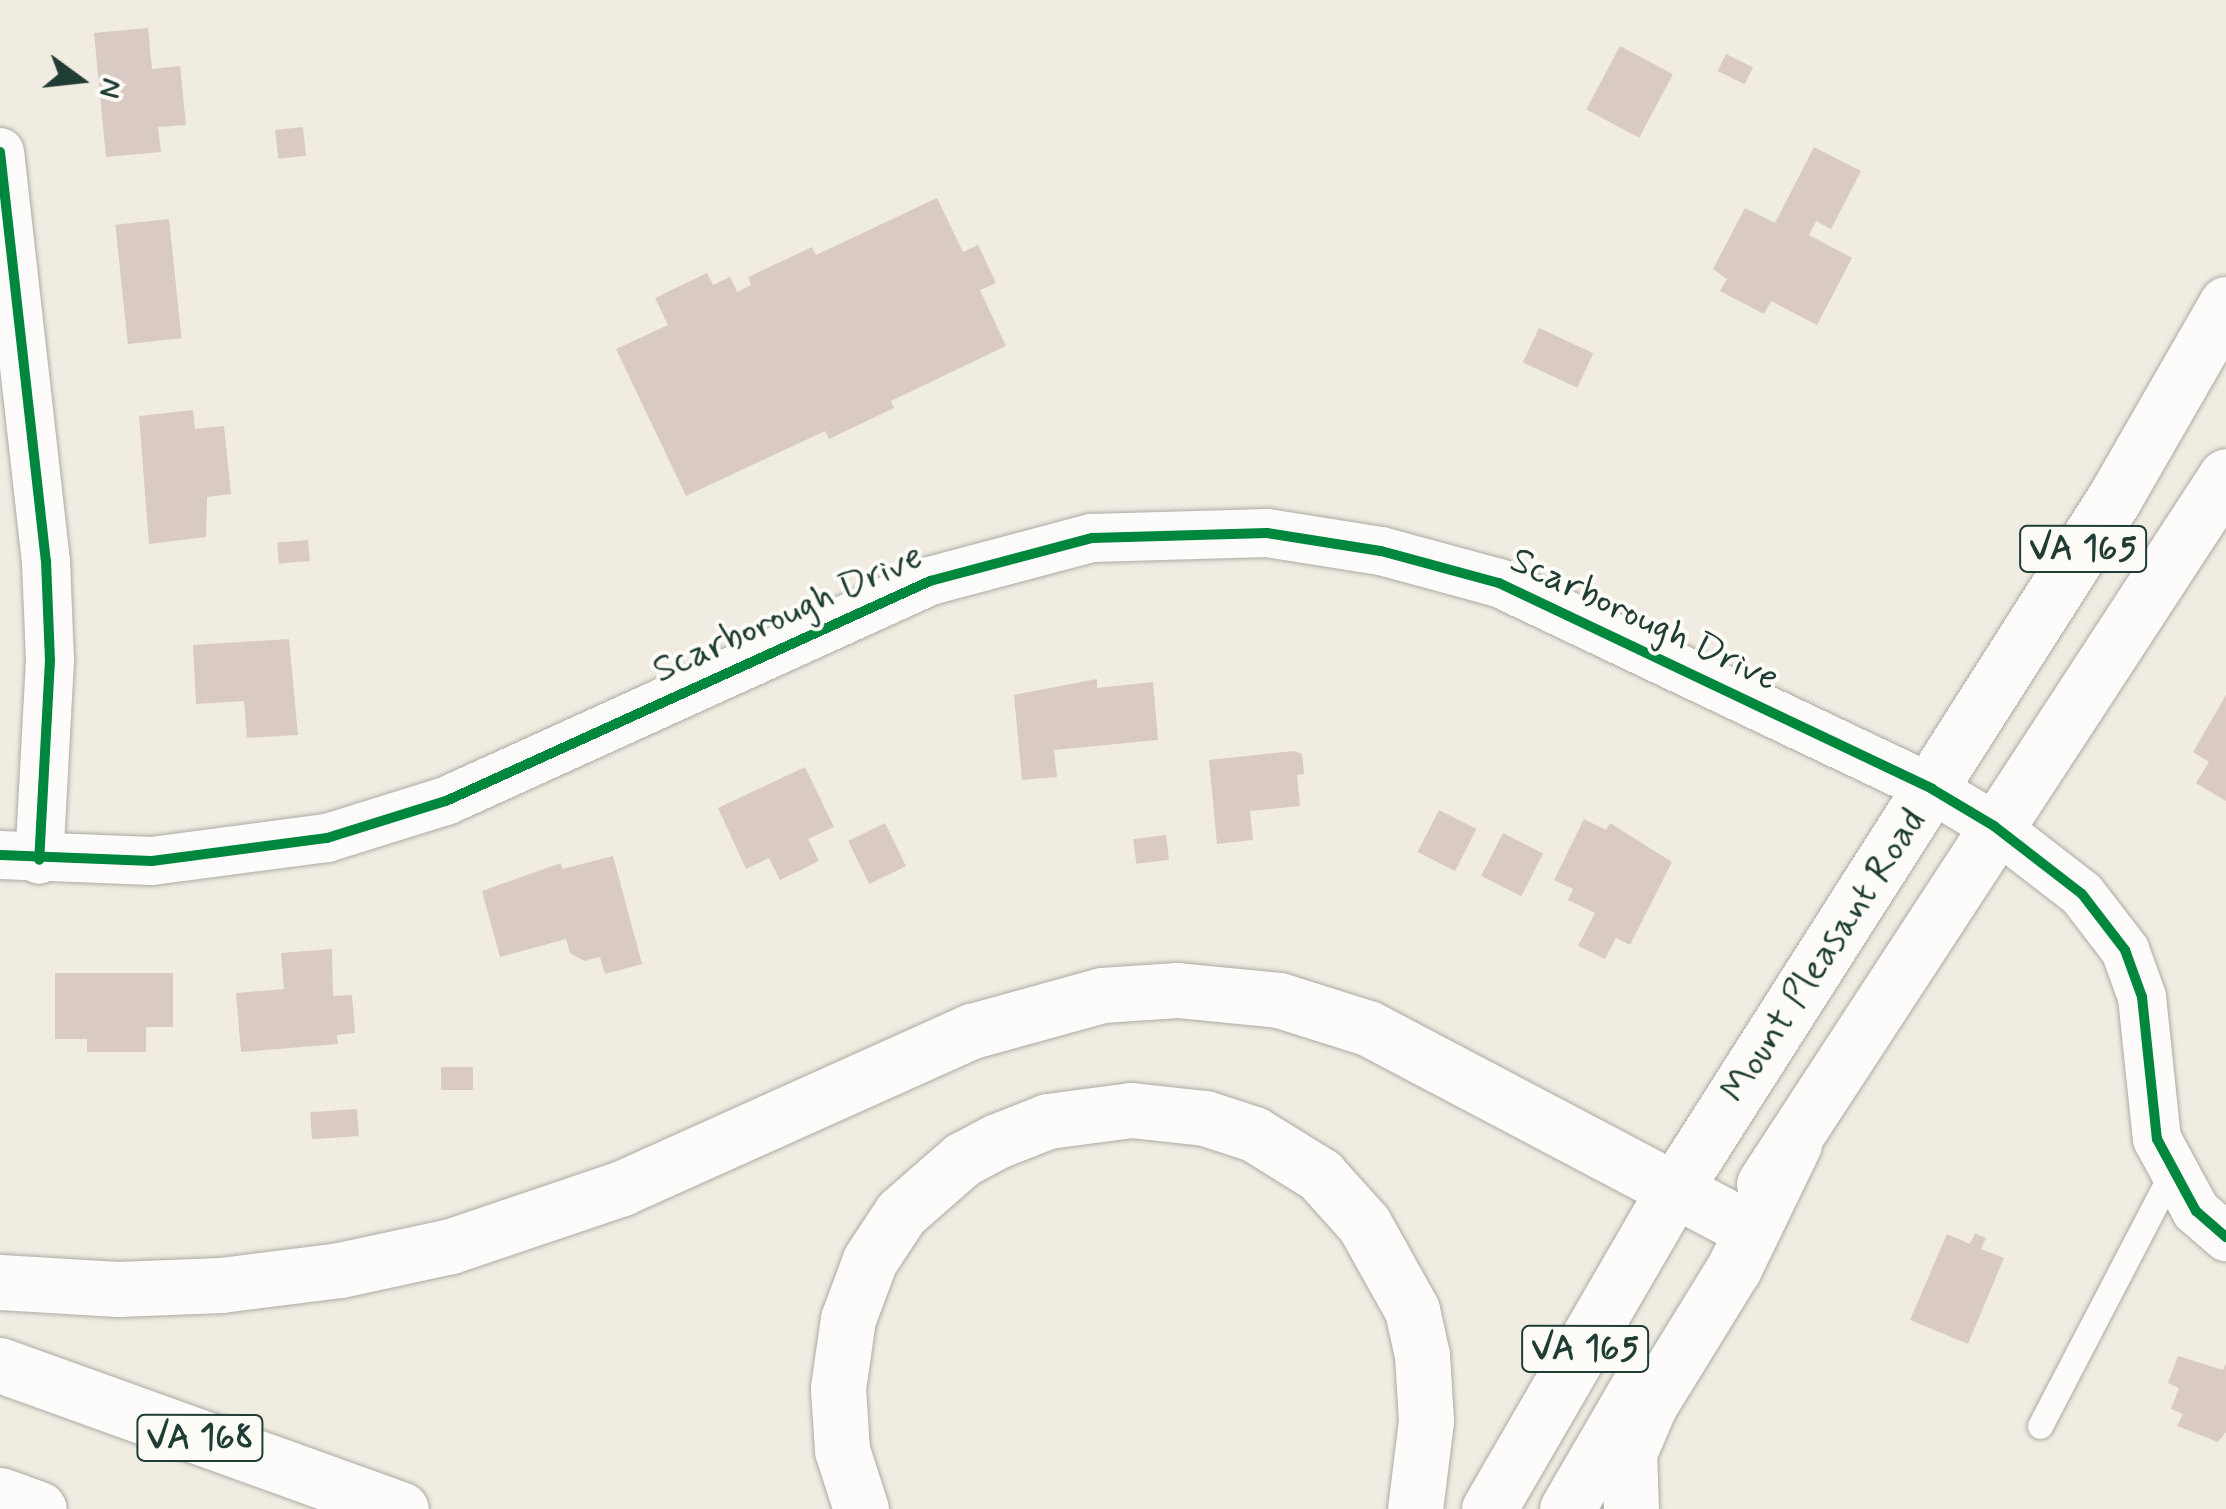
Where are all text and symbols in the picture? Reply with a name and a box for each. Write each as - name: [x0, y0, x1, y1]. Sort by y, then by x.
- north arrow: [30, 30, 130, 130]
- text: N: [89, 74, 130, 102]
- road number: VA 165: [2018, 519, 2148, 579]
- street label: Scarborough Drive: [647, 535, 929, 693]
- street label: Scarborough Drive: [1504, 539, 1784, 701]
- street label: Mount Pleasant Road: [1712, 801, 1936, 1111]
- road number: VA 165: [1520, 1319, 1650, 1379]
- road number: VA 168: [135, 1408, 265, 1468]

